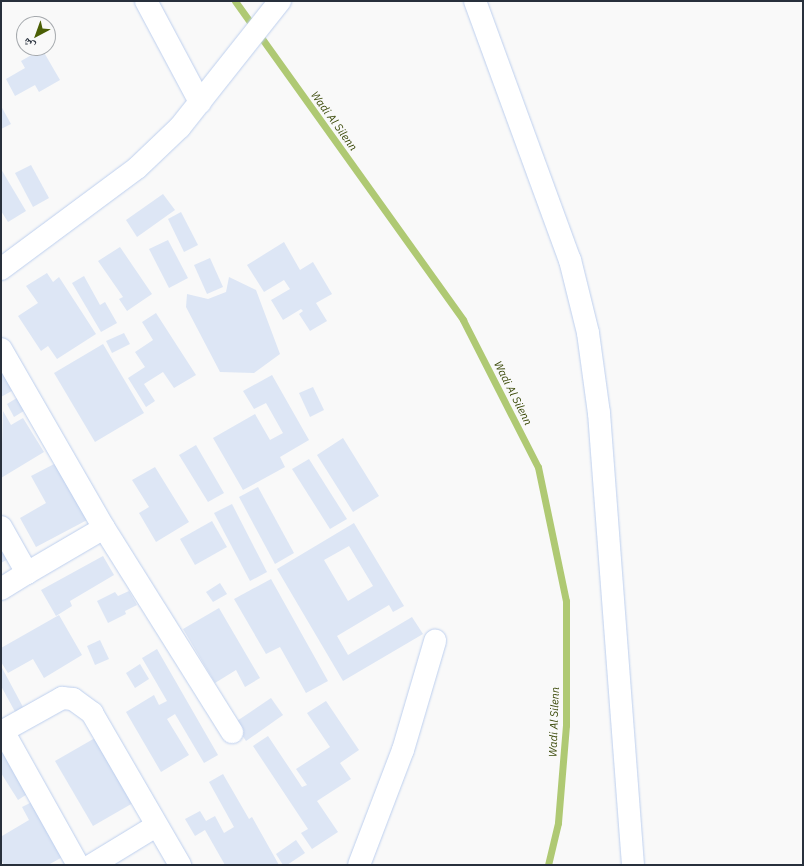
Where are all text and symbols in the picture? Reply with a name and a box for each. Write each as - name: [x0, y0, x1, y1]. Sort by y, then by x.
- north arrow: [16, 16, 56, 56]
- text: ش: [20, 35, 38, 53]
- water label: Wadi Al Silenn: [308, 89, 360, 153]
- water label: Wadi Al Silenn: [491, 359, 535, 427]
- water label: Wadi Al Silenn: [546, 687, 562, 757]

